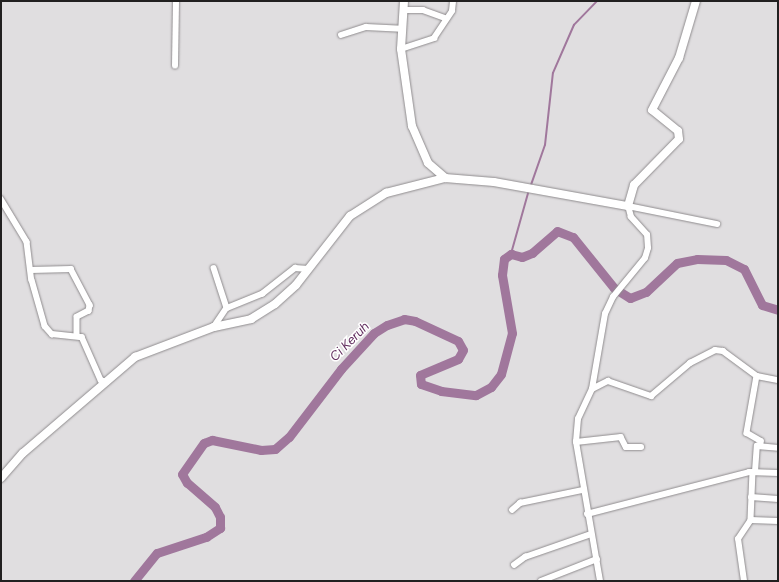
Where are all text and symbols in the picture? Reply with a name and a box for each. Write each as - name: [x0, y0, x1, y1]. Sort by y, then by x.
- water label: Ci Keruh: [327, 319, 373, 365]

